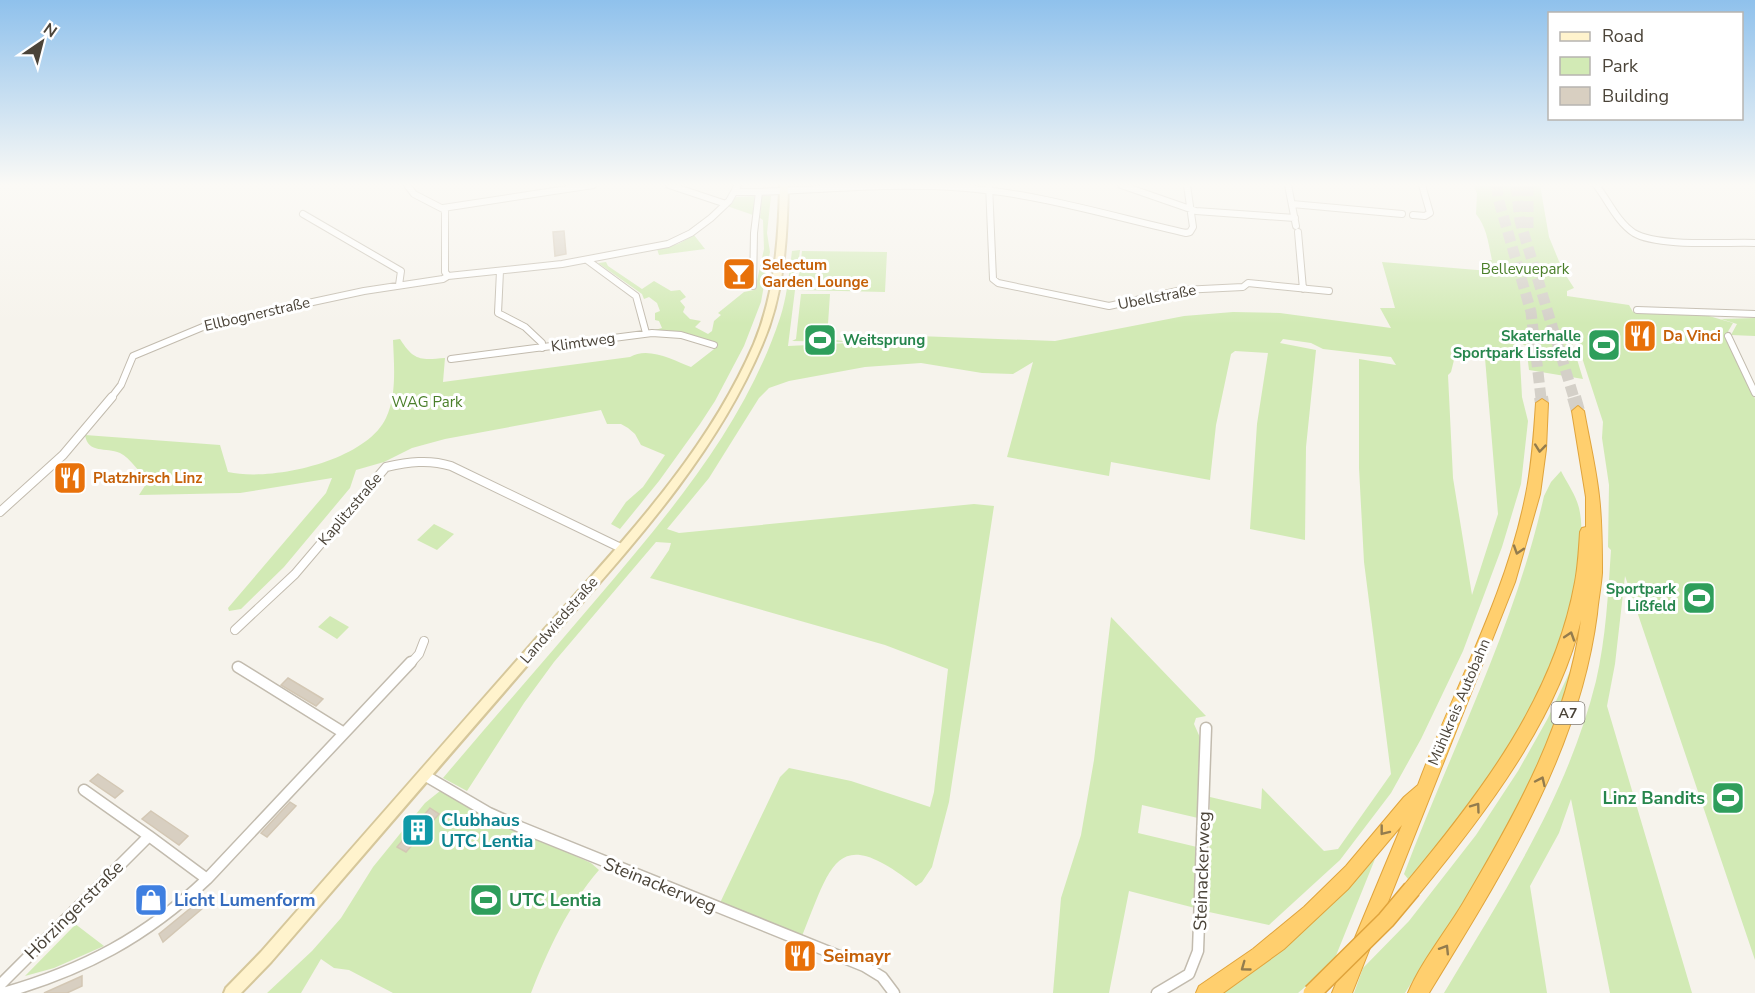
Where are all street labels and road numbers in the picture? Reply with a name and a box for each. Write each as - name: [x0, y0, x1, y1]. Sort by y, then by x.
- street label: Ubellstraße: [1116, 280, 1198, 314]
- street label: Ellbognerstraße: [202, 292, 312, 336]
- street label: Klimtweg: [550, 328, 616, 356]
- street label: Kaplitzstraße: [314, 468, 386, 550]
- street label: Landwiedstraße: [516, 572, 602, 668]
- street label: Mühlkreis Autobahn: [1423, 635, 1495, 769]
- road number: A7: [1552, 702, 1584, 724]
- street label: Steinackerweg: [1188, 811, 1216, 931]
- street label: Steinackerweg: [600, 851, 720, 919]
- street label: Hörzingerstraße: [19, 855, 129, 965]

